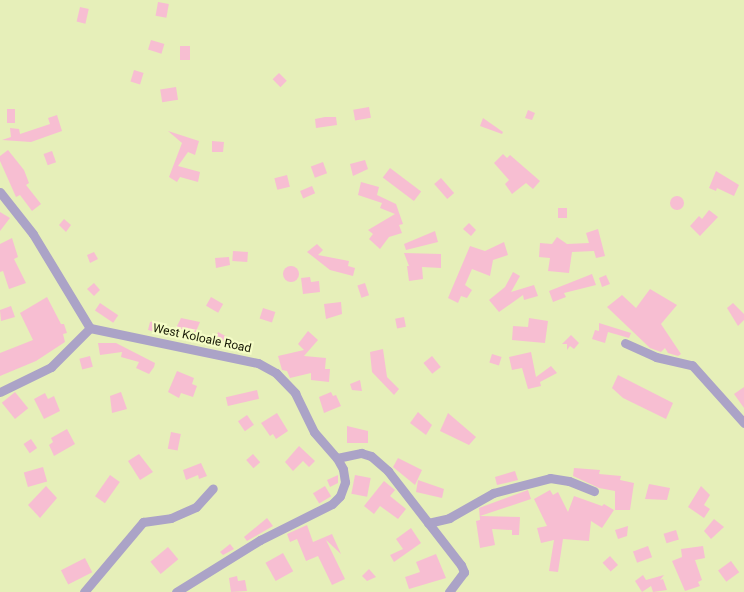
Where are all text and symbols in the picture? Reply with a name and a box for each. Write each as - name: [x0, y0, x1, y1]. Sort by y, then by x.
- street label: West Koloale Road: [151, 322, 253, 356]

